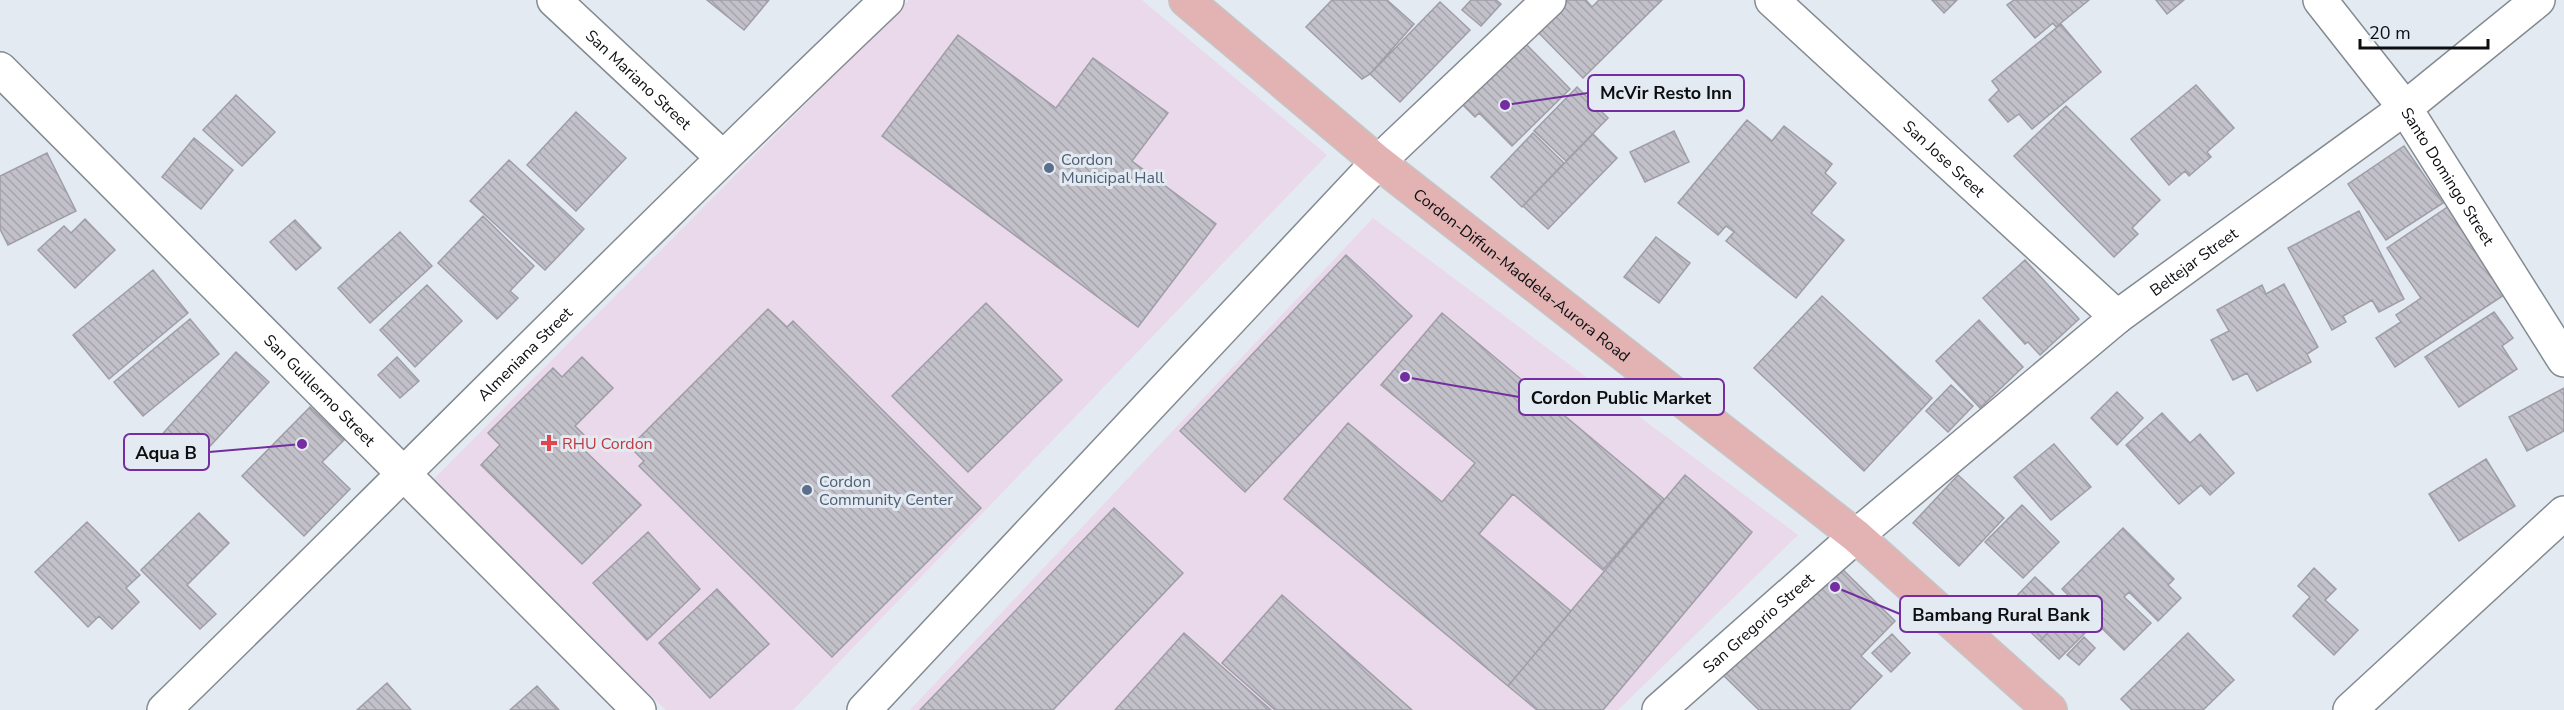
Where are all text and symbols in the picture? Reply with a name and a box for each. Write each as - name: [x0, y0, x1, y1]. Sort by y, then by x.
- scale bar: [2360, 12, 2488, 50]
- text: 20 m: [2369, 21, 2411, 45]
- street label: San Mariano Street: [580, 25, 696, 135]
- callout: McVir Resto Inn: [1588, 75, 1744, 111]
- text: McVir Resto Inn: [1600, 81, 1732, 105]
- street label: Santo Domingo Street: [2395, 103, 2499, 250]
- street label: San Jose Sreet: [1898, 116, 1990, 203]
- place label: Cordon Municipal Hall: [1061, 149, 1165, 189]
- marker: Cordon Municipal Hall: [1042, 161, 1056, 175]
- street label: Cordon-Diffun-Maddela-Aurora Road: [1408, 184, 1634, 367]
- street label: Beltejar Street: [2146, 223, 2243, 302]
- street label: Almeniana Street: [473, 302, 578, 406]
- street label: San Guillermo Street: [258, 330, 380, 452]
- callout: Cordon Public Market: [1519, 379, 1724, 415]
- text: Cordon Public Market: [1531, 386, 1711, 410]
- place label: RHU Cordon: [562, 433, 653, 455]
- callout: Aqua B: [124, 434, 209, 470]
- marker: RHU Cordon: [540, 434, 558, 452]
- text: Aqua B: [135, 441, 197, 465]
- place label: Cordon Community Center: [819, 471, 953, 511]
- marker: Cordon Community Center: [800, 483, 814, 497]
- street label: San Gregorio Street: [1698, 568, 1819, 679]
- callout: Bambang Rural Bank: [1900, 596, 2102, 632]
- text: Bambang Rural Bank: [1912, 603, 2090, 627]

